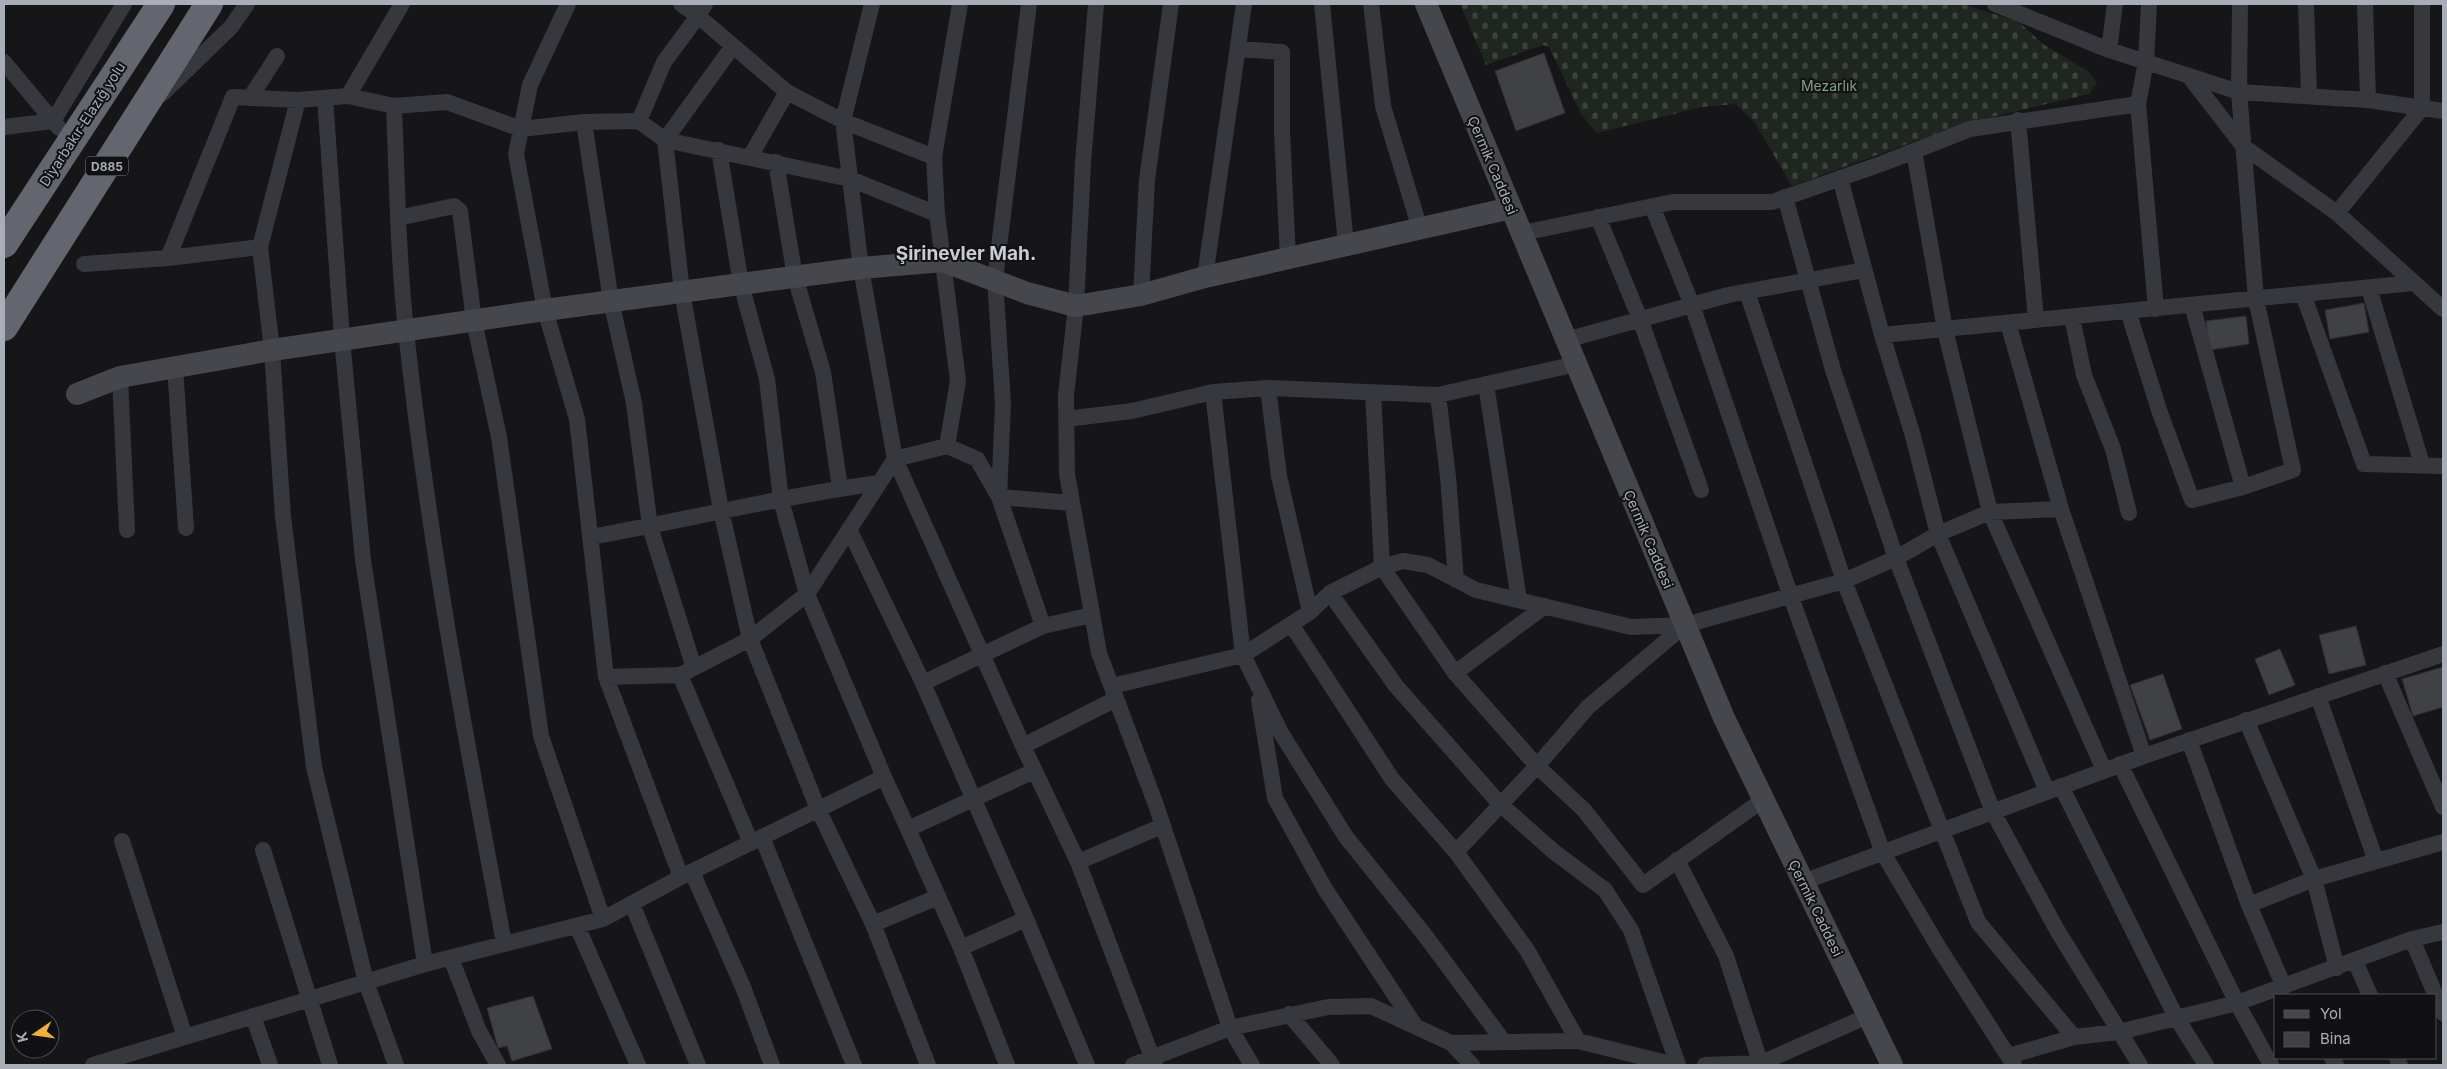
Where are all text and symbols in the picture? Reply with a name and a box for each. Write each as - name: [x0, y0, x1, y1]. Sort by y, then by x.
- street label: Diyarbakır-Elazığ yolu: [36, 59, 128, 189]
- park label: Mezarlık: [1801, 77, 1857, 94]
- street label: Çermik Caddesi: [1465, 113, 1521, 217]
- road number: D885: [86, 157, 128, 176]
- district label: Şirinevler Mah.: [896, 242, 1036, 265]
- street label: Çermik Caddesi: [1621, 487, 1677, 591]
- street label: Çermik Caddesi: [1785, 857, 1847, 959]
- legend: [2274, 994, 2437, 1059]
- text: Yol: [2320, 1004, 2342, 1023]
- north arrow: [10, 1009, 60, 1059]
- text: Bina: [2320, 1029, 2351, 1048]
- text: K: [12, 1030, 31, 1044]

